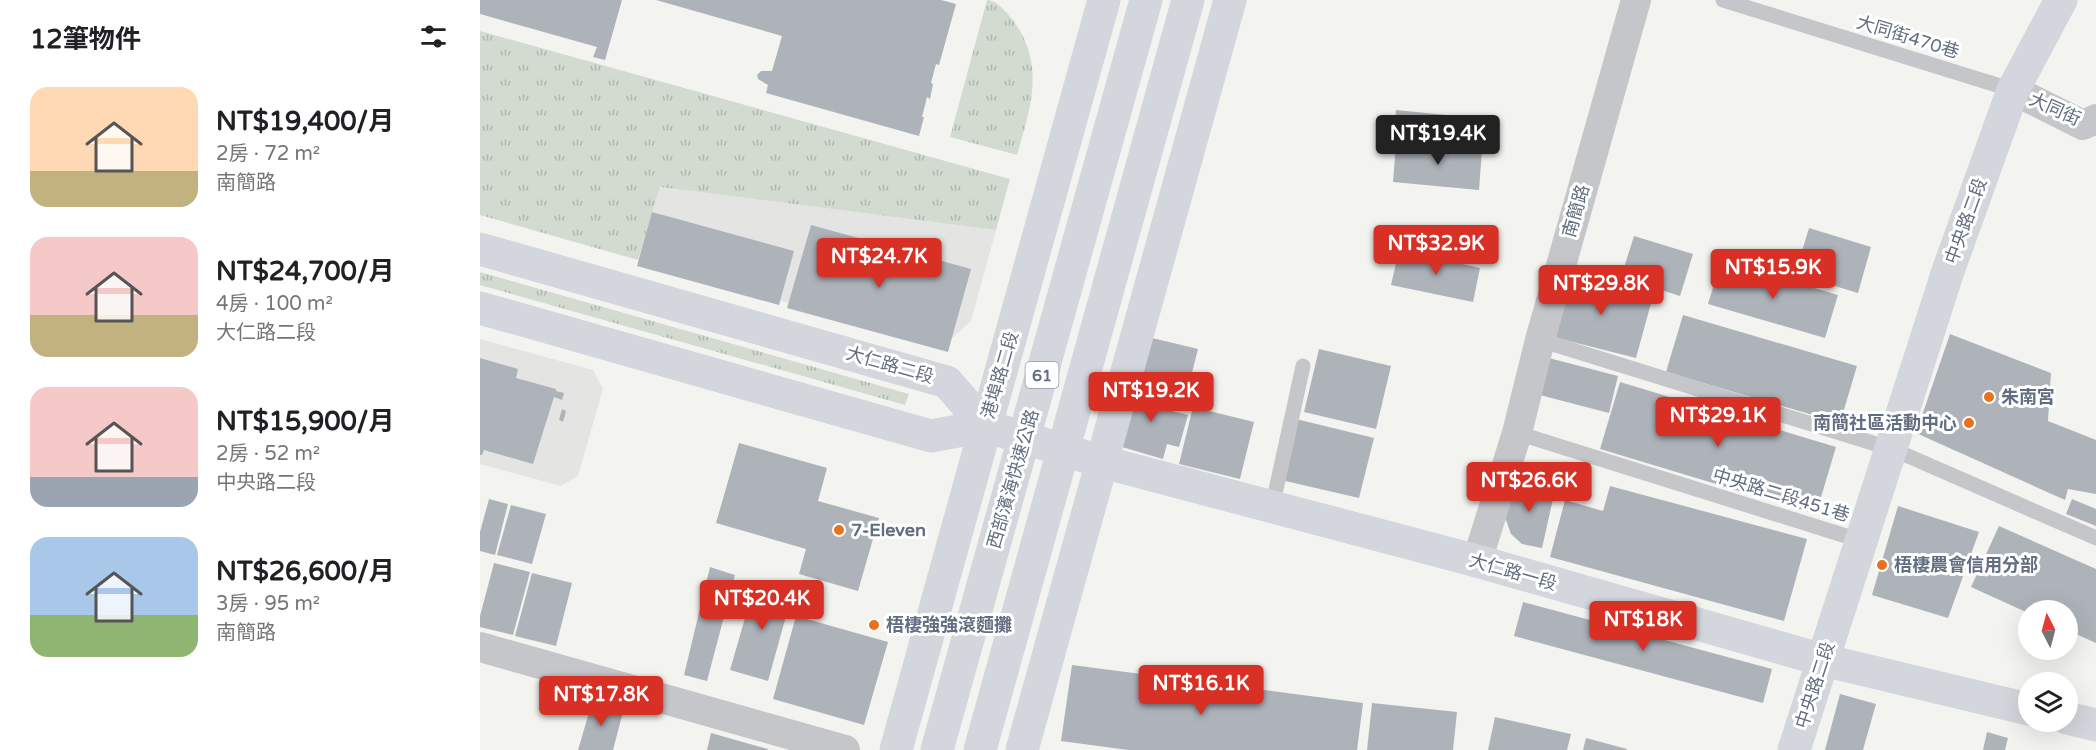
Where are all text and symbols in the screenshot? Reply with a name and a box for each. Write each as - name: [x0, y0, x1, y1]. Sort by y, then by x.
- street label: 大同街470巷: [1854, 11, 1962, 63]
- icon: filters: [417, 20, 450, 53]
- text: 12筆物件: [30, 24, 141, 55]
- street label: 大同街: [2026, 88, 2084, 130]
- text: NT$19,400/月: [216, 106, 394, 137]
- icon: home: [78, 111, 150, 183]
- pin: NT$19.4K: [1376, 115, 1500, 166]
- text: NT$19.4K: [1390, 122, 1486, 146]
- text: 2房 · 72 m²: [216, 142, 320, 166]
- text: 南簡路: [216, 171, 276, 195]
- street label: 中央路二段: [1940, 175, 1992, 267]
- street label: 南簡路: [1558, 182, 1594, 240]
- pin: NT$32.9K: [1374, 225, 1498, 276]
- text: NT$32.9K: [1388, 232, 1484, 256]
- pin: NT$24.7K: [817, 238, 941, 289]
- text: NT$24.7K: [831, 245, 927, 269]
- pin: NT$15.9K: [1711, 249, 1835, 300]
- text: NT$24,700/月: [216, 256, 394, 287]
- text: NT$15.9K: [1725, 256, 1821, 280]
- icon: home: [78, 261, 150, 333]
- pin: NT$29.8K: [1539, 265, 1663, 316]
- text: NT$29.8K: [1553, 272, 1649, 296]
- text: 4房 · 100 m²: [216, 292, 333, 316]
- text: 大仁路二段: [216, 321, 316, 345]
- street label: 港埠路二段: [977, 329, 1023, 421]
- street label: 大仁路二段: [844, 342, 936, 388]
- road number: 61: [1026, 362, 1058, 388]
- pin: NT$19.2K: [1089, 372, 1213, 423]
- text: NT$19.2K: [1103, 379, 1199, 403]
- place label: 朱南宮: [2001, 386, 2055, 408]
- marker: 朱南宮: [1982, 390, 1996, 404]
- pin: NT$29.1K: [1656, 397, 1780, 448]
- text: NT$29.1K: [1670, 404, 1766, 428]
- text: NT$15,900/月: [216, 406, 394, 437]
- street label: 西部濱海快速公路: [983, 407, 1043, 551]
- icon: home: [78, 411, 150, 483]
- place label: 南簡社區活動中心: [1813, 412, 1957, 434]
- marker: 南簡社區活動中心: [1962, 416, 1976, 430]
- text: 2房 · 52 m²: [216, 442, 320, 466]
- pin: NT$26.6K: [1467, 462, 1591, 513]
- street label: 中央路二段451巷: [1710, 464, 1852, 526]
- text: NT$26.6K: [1481, 469, 1577, 493]
- text: 中央路二段: [216, 471, 316, 495]
- place label: 7-Eleven: [851, 519, 926, 541]
- marker: 7-Eleven: [832, 523, 846, 537]
- street label: 大仁路一段: [1467, 549, 1559, 595]
- place label: 梧棲農會信用分部: [1894, 554, 2038, 576]
- text: NT$26,600/月: [216, 556, 395, 587]
- marker: 梧棲農會信用分部: [1875, 558, 1889, 572]
- icon: home: [78, 561, 150, 633]
- pin: NT$20.4K: [700, 580, 824, 631]
- text: NT$20.4K: [714, 587, 810, 611]
- text: 3房 · 95 m²: [216, 592, 320, 616]
- north arrow: [2018, 600, 2078, 660]
- map controls: [2018, 600, 2078, 732]
- pin: NT$18K: [1594, 601, 1692, 652]
- text: NT$18K: [1603, 608, 1683, 632]
- place label: 梧棲強強滾麵攤: [886, 614, 1012, 636]
- marker: 梧棲強強滾麵攤: [867, 618, 881, 632]
- text: 南簡路: [216, 621, 276, 645]
- street label: 中央路二段: [1791, 639, 1839, 731]
- pin: NT$16.1K: [1139, 665, 1263, 716]
- text: NT$16.1K: [1153, 672, 1249, 696]
- button: layers: [2018, 672, 2078, 732]
- pin: NT$17.8K: [539, 676, 663, 727]
- text: NT$17.8K: [553, 683, 649, 707]

